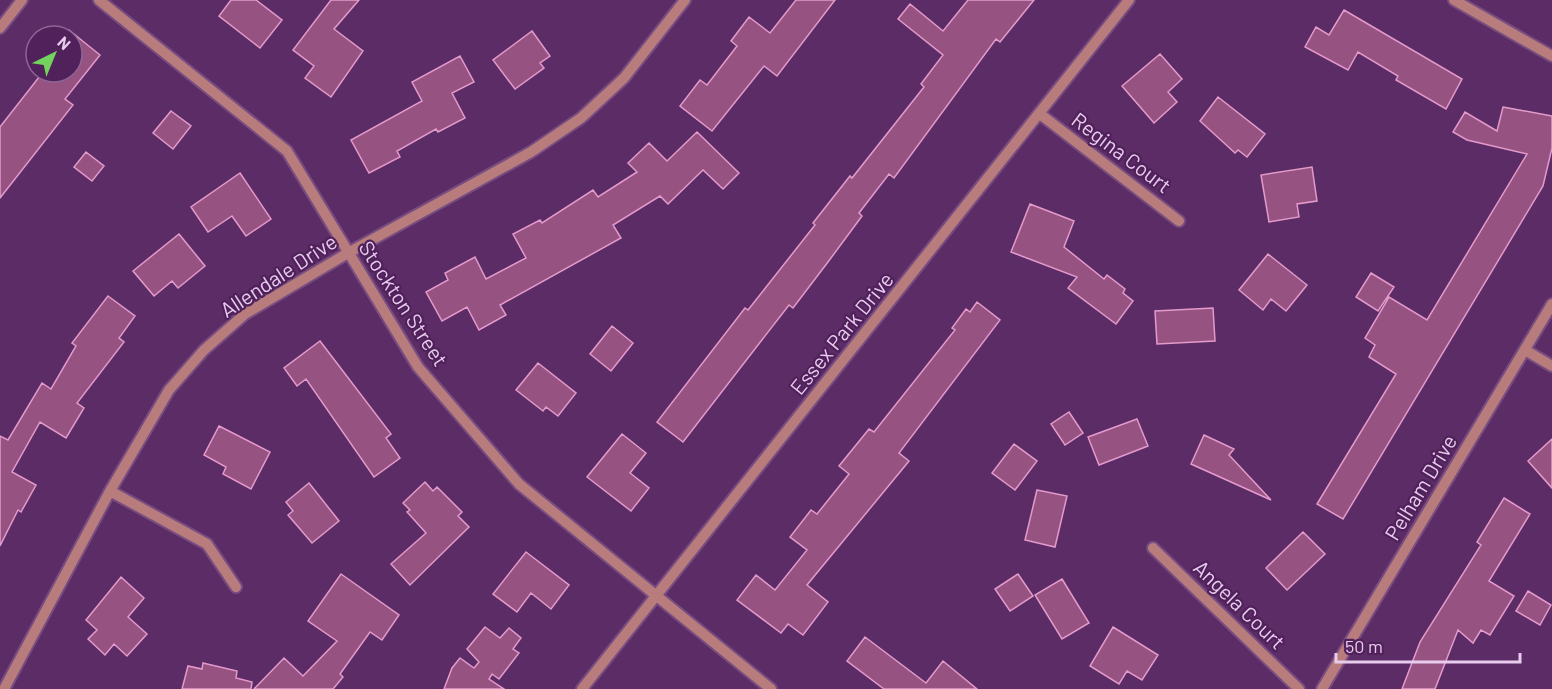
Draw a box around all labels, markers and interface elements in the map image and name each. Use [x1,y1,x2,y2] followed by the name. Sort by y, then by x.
[24,24,84,84] north arrow
[54,32,75,53] text: N
[1067,107,1177,197] street label: Regina Court
[215,228,341,322] street label: Allendale Drive
[354,236,454,370] street label: Stockton Street
[784,267,898,399] street label: Essex Park Drive
[1379,430,1461,544] street label: Pelham Drive
[1189,554,1291,654] street label: Angela Court
[1336,626,1520,664] scale bar
[1345,635,1383,657] text: 50 m

